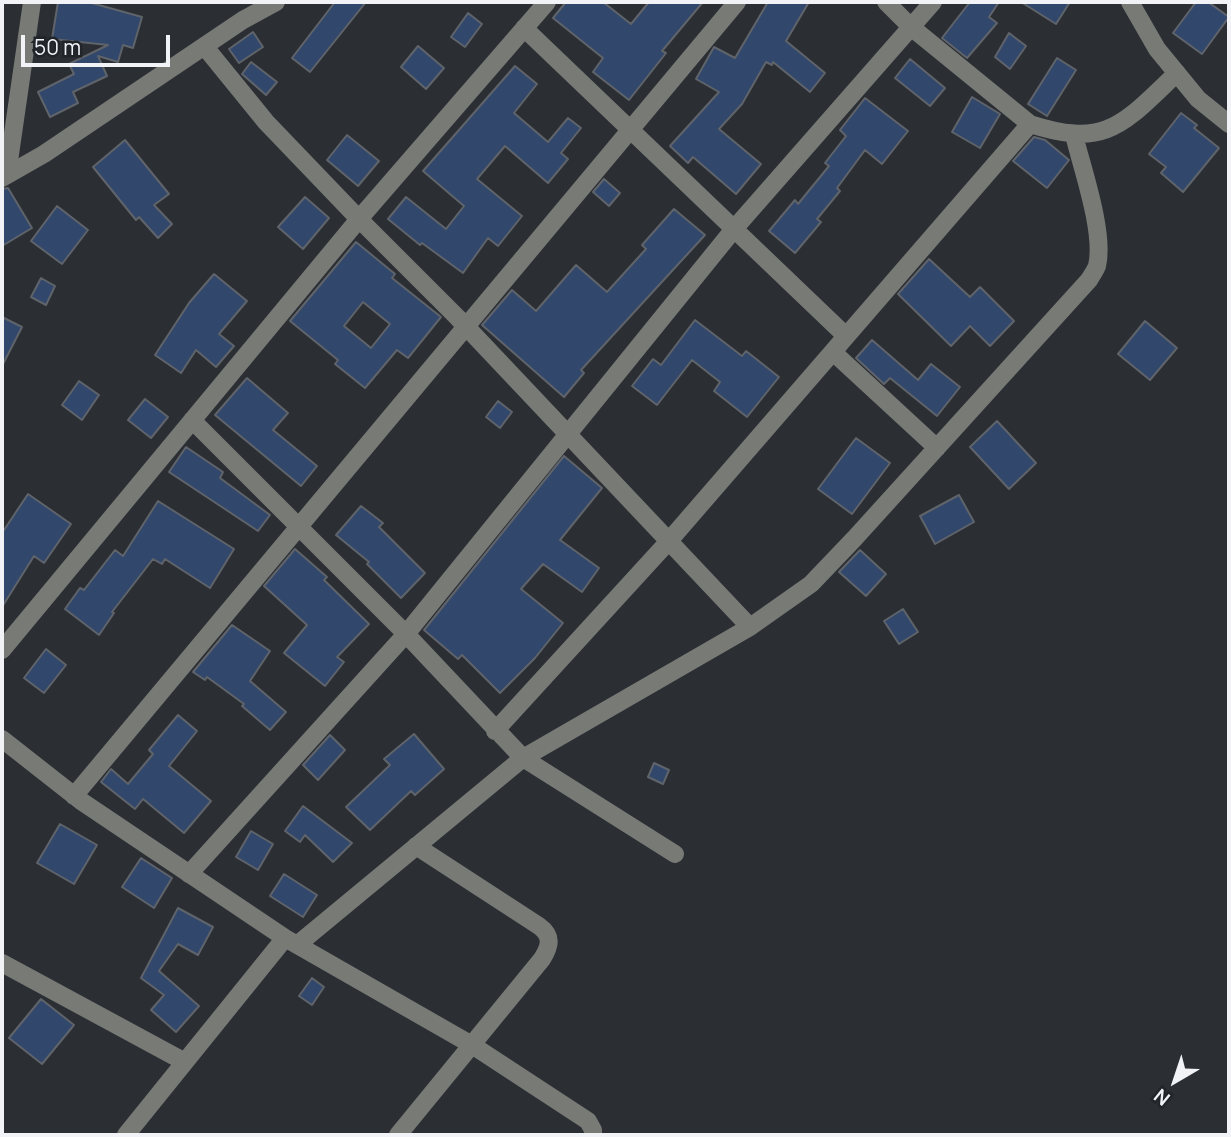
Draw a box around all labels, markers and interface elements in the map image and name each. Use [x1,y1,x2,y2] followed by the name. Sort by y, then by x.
[24,21,173,65] scale bar
[34,33,81,61] text: 50 m
[1140,1046,1210,1116] north arrow
[1148,1083,1175,1112] text: N

